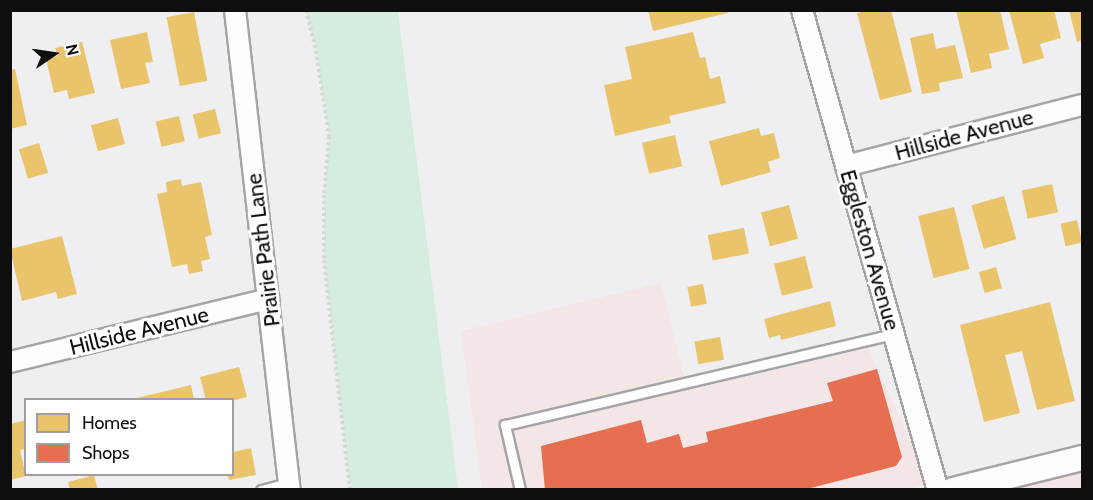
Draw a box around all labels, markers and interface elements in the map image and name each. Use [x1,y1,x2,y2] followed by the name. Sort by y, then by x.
[24,24,84,84] north arrow
[61,42,83,57] text: N
[892,104,1036,166] street label: Hillside Avenue
[834,167,906,333] street label: Eggleston Avenue
[240,172,286,328] street label: Prairie Path Lane
[67,301,211,361] street label: Hillside Avenue
[24,398,234,476] legend
[82,412,137,434] text: Homes
[82,442,130,464] text: Shops

